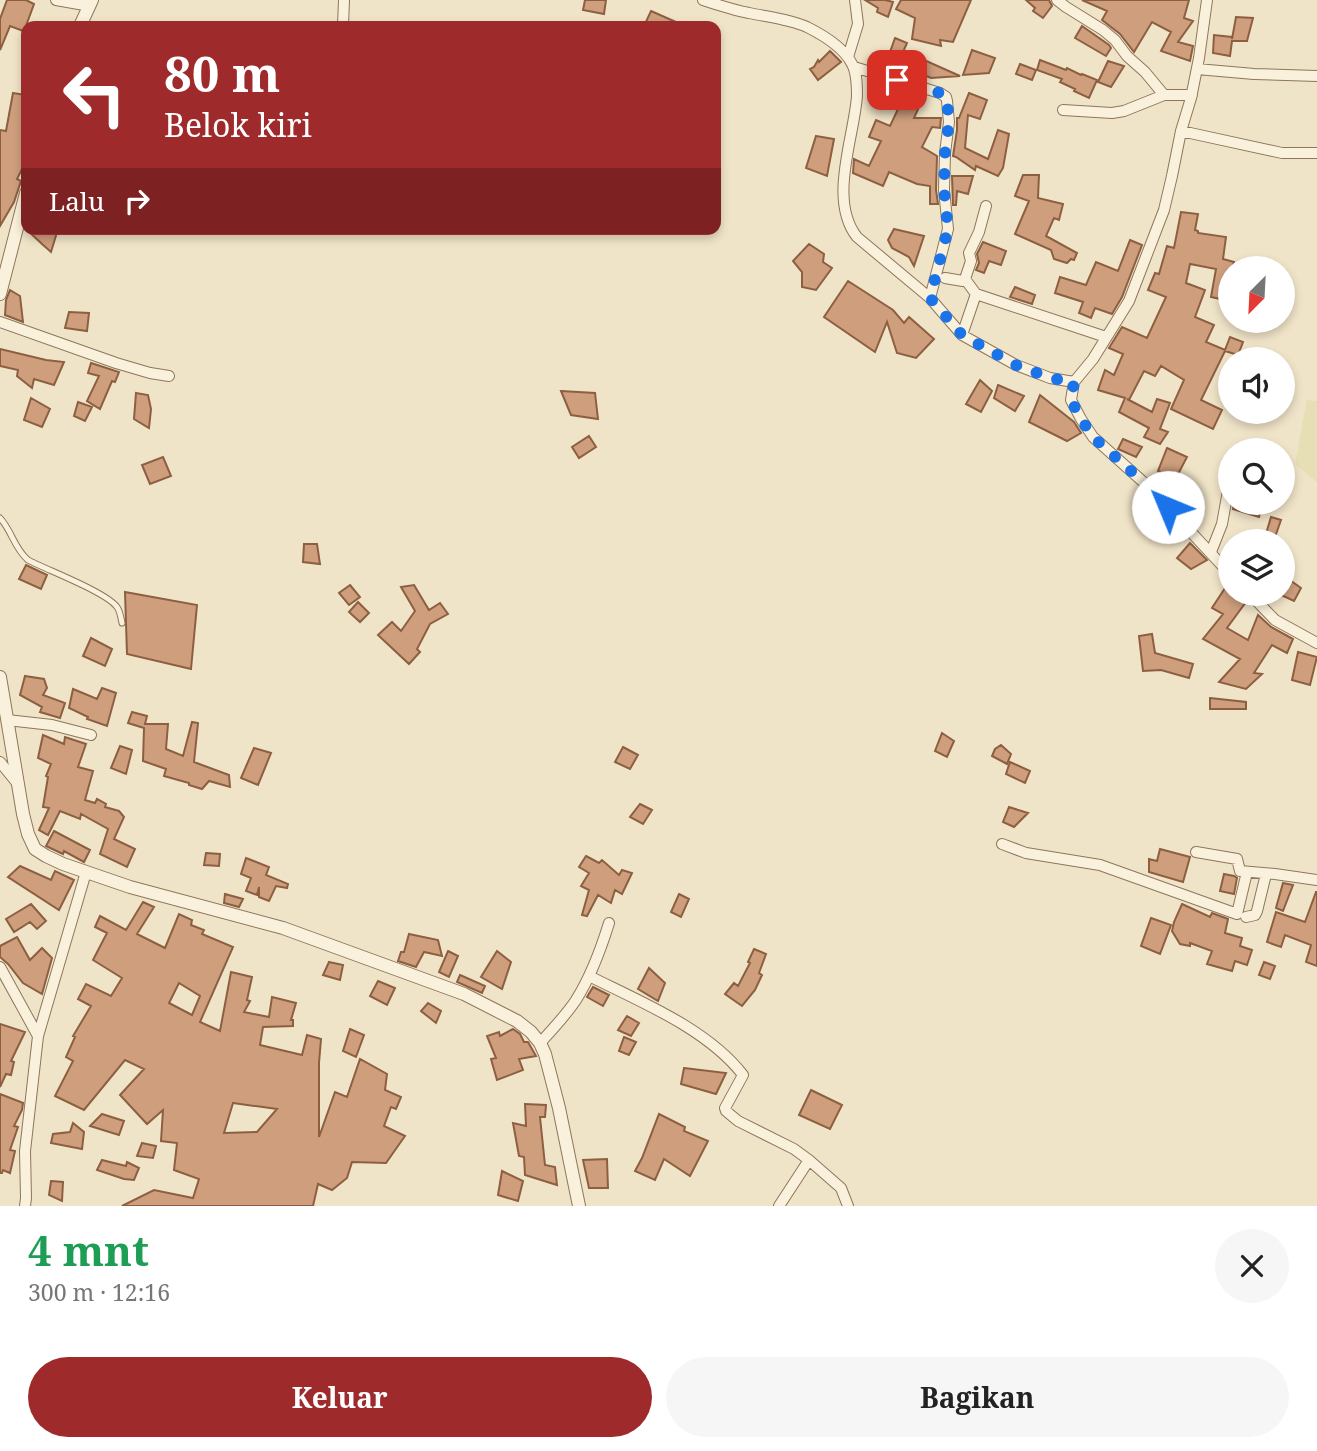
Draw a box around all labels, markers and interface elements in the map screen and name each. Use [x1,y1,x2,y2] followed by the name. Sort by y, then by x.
[164,40,280,106] text: 80 m
[49,49,140,140] icon: left
[867,50,927,110] pin
[878,61,916,99] icon: arrive
[164,103,312,146] text: Belok kiri
[118,182,156,220] icon: right
[49,183,104,219] text: Lalu
[1218,256,1295,332] north arrow
[1218,256,1295,606] map controls
[1218,347,1295,424] button: sound
[1218,438,1295,515] button: search
[1131,470,1205,544] position arrow
[1218,529,1295,606] button: layers
[28,1221,149,1278] text: 4 mnt
[1215,1229,1289,1303] button: close
[28,1276,170,1308] text: 300 m · 12:16
[28,1357,652,1437] button: Keluar
[666,1357,1289,1437] button: Bagikan

